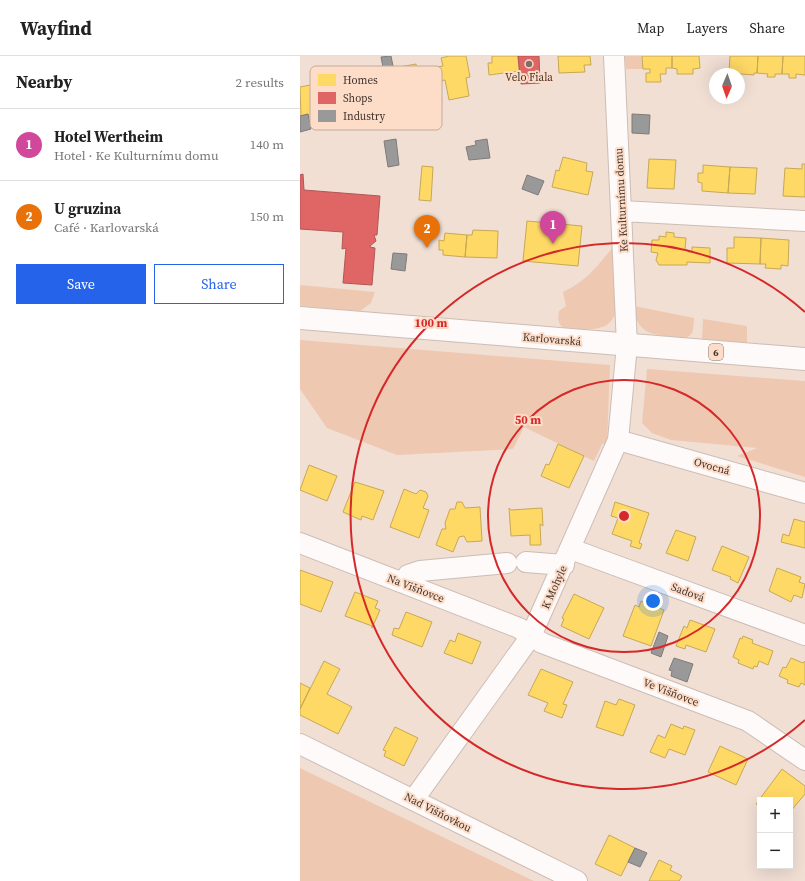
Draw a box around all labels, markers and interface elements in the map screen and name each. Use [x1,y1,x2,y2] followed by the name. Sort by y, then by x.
[20,15,92,41] text: Wayfind
[637,18,664,38] text: Map
[686,18,728,38] text: Layers
[750,18,785,38] text: Share
[524,59,534,69] marker: Velo Fiala
[310,66,442,130] legend
[709,68,745,104] north arrow
[16,70,72,94] text: Nearby
[505,70,553,85] place label: Velo Fiala
[343,73,378,88] text: Homes
[236,74,284,91] text: 2 results
[343,91,372,106] text: Shops
[343,109,385,124] text: Industry
[54,126,163,147] text: Hotel Wertheim
[25,136,33,153] text: 1
[250,136,284,153] text: 140 m
[54,147,219,164] text: Hotel · Ke Kulturnímu domu
[611,147,632,252] street label: Ke Kulturnímu domu
[54,198,121,219] text: U gruzina
[25,208,33,225] text: 2
[250,208,284,225] text: 150 m
[540,211,566,244] pin: 1
[414,215,440,248] pin: 2
[54,219,159,236] text: Café · Karlovarská
[16,264,146,304] button: Save
[154,264,284,304] button: Share
[415,315,448,331] text: 100 m
[522,329,582,350] street label: Karlovarská
[709,344,723,360] road number: 6
[515,412,541,428] text: 50 m
[692,454,732,479] street label: Ovocná
[617,509,631,523] centre of rings
[538,563,571,611] street label: K Mohyle
[385,571,447,606] street label: Na Višňovce
[669,580,707,606] street label: Sadová
[643,591,663,611] your location
[641,675,701,710] street label: Ve Višňovce
[402,789,474,836] street label: Nad Višňovkou
[757,797,793,869] map controls
[757,797,793,833] button: +
[757,833,793,869] button: −

